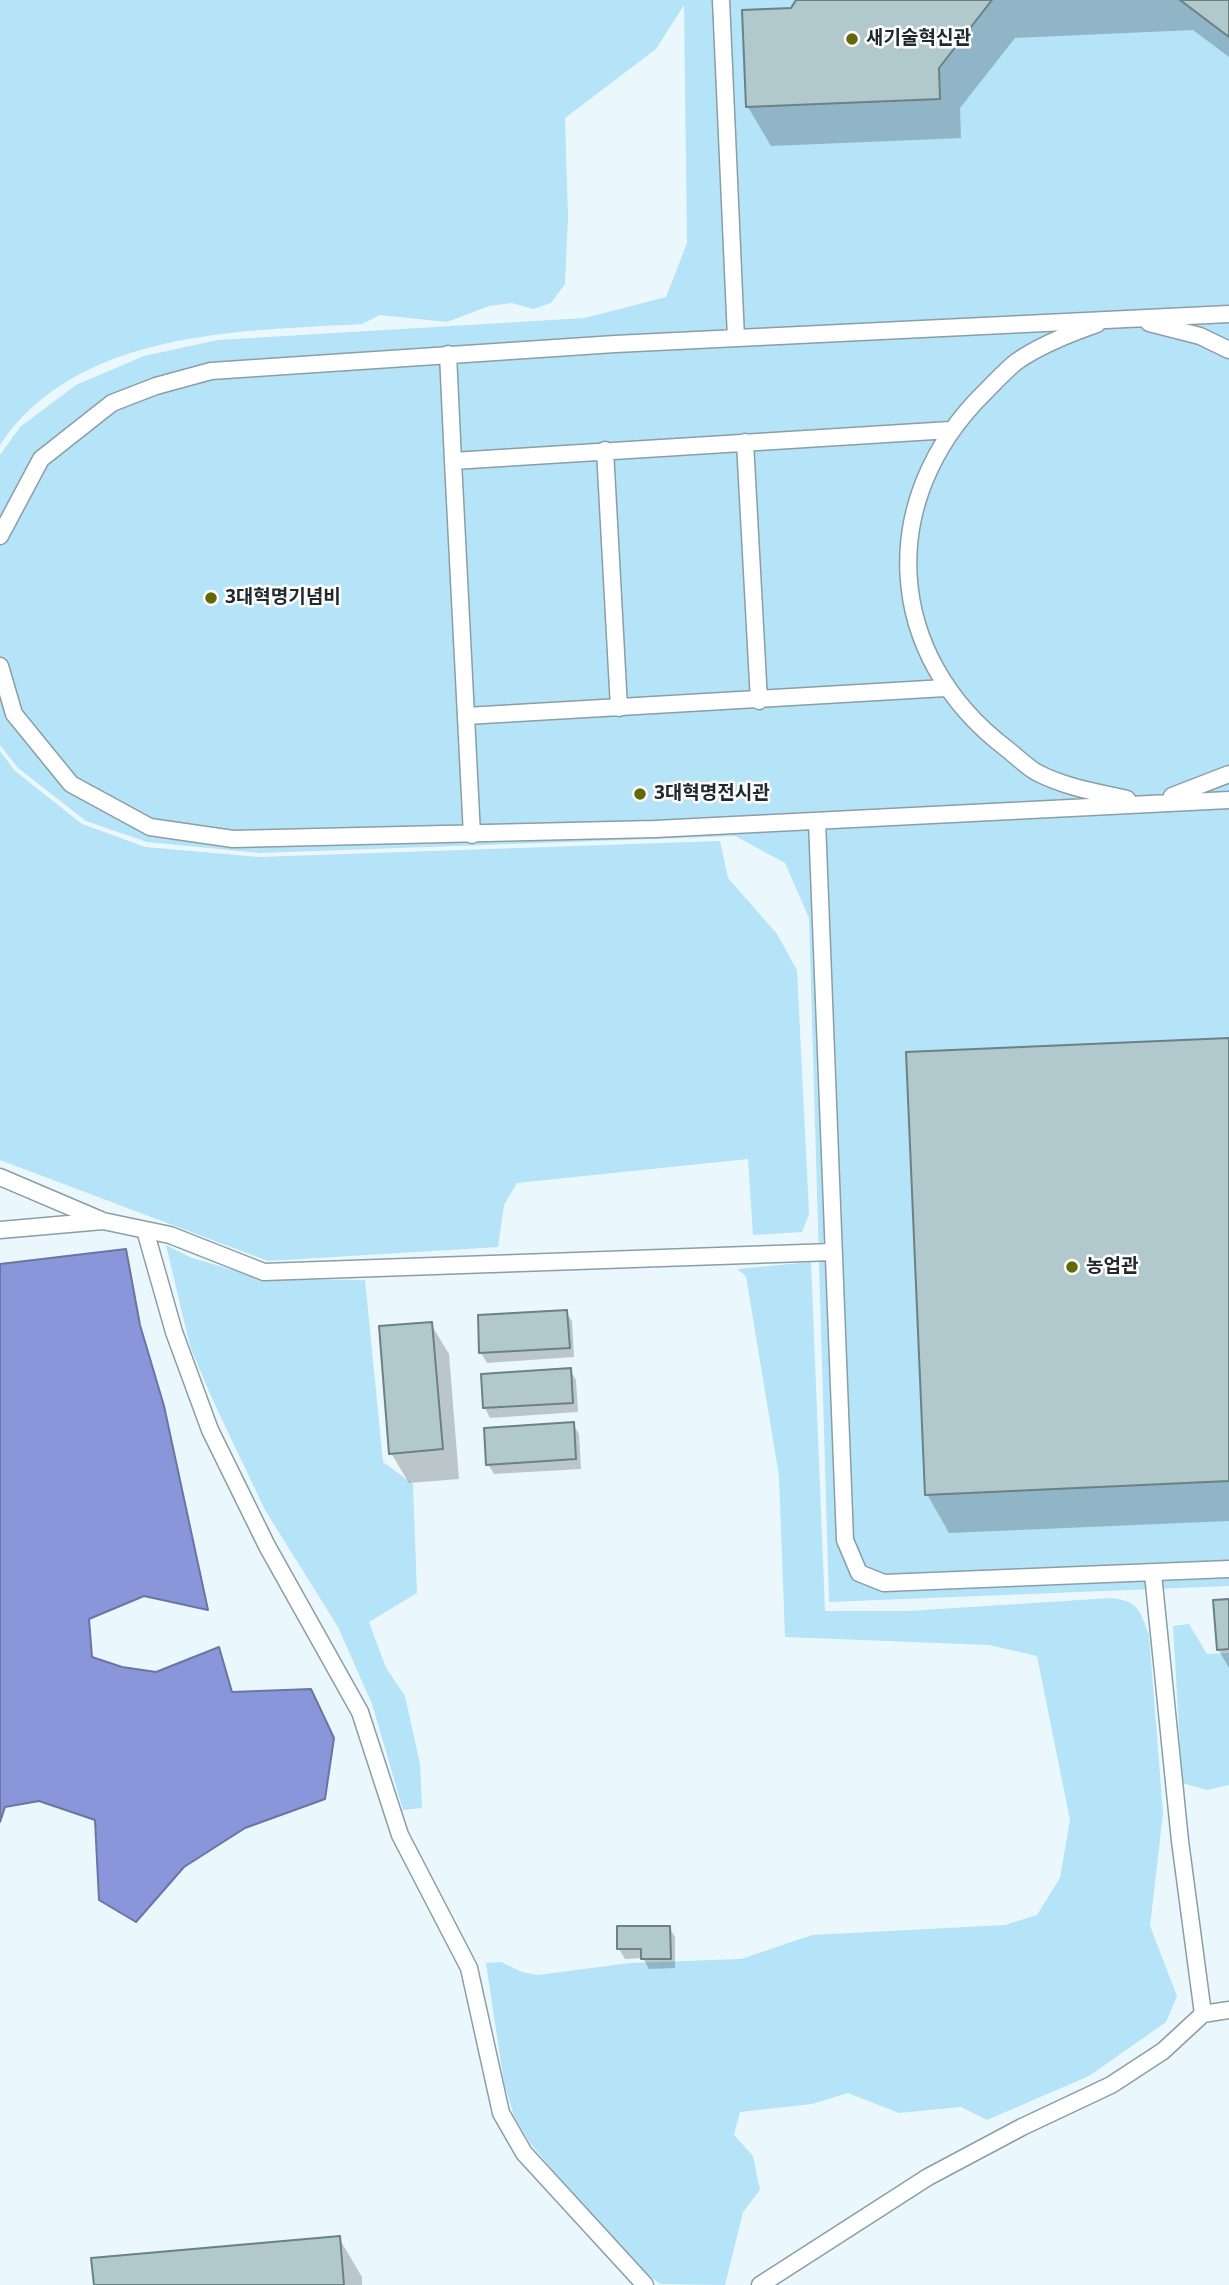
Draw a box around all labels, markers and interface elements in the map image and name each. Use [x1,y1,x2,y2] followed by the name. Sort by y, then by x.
[866,28,971,50] place label: 새기술혁신관
[844,31,860,47] marker: 새기술혁신관
[225,587,341,609] place label: 3대혁명기념비
[203,590,219,606] marker: 3대혁명기념비
[654,783,770,805] place label: 3대혁명전시관
[632,786,648,802] marker: 3대혁명전시관
[1086,1256,1138,1278] place label: 농업관
[1064,1259,1080,1275] marker: 농업관

